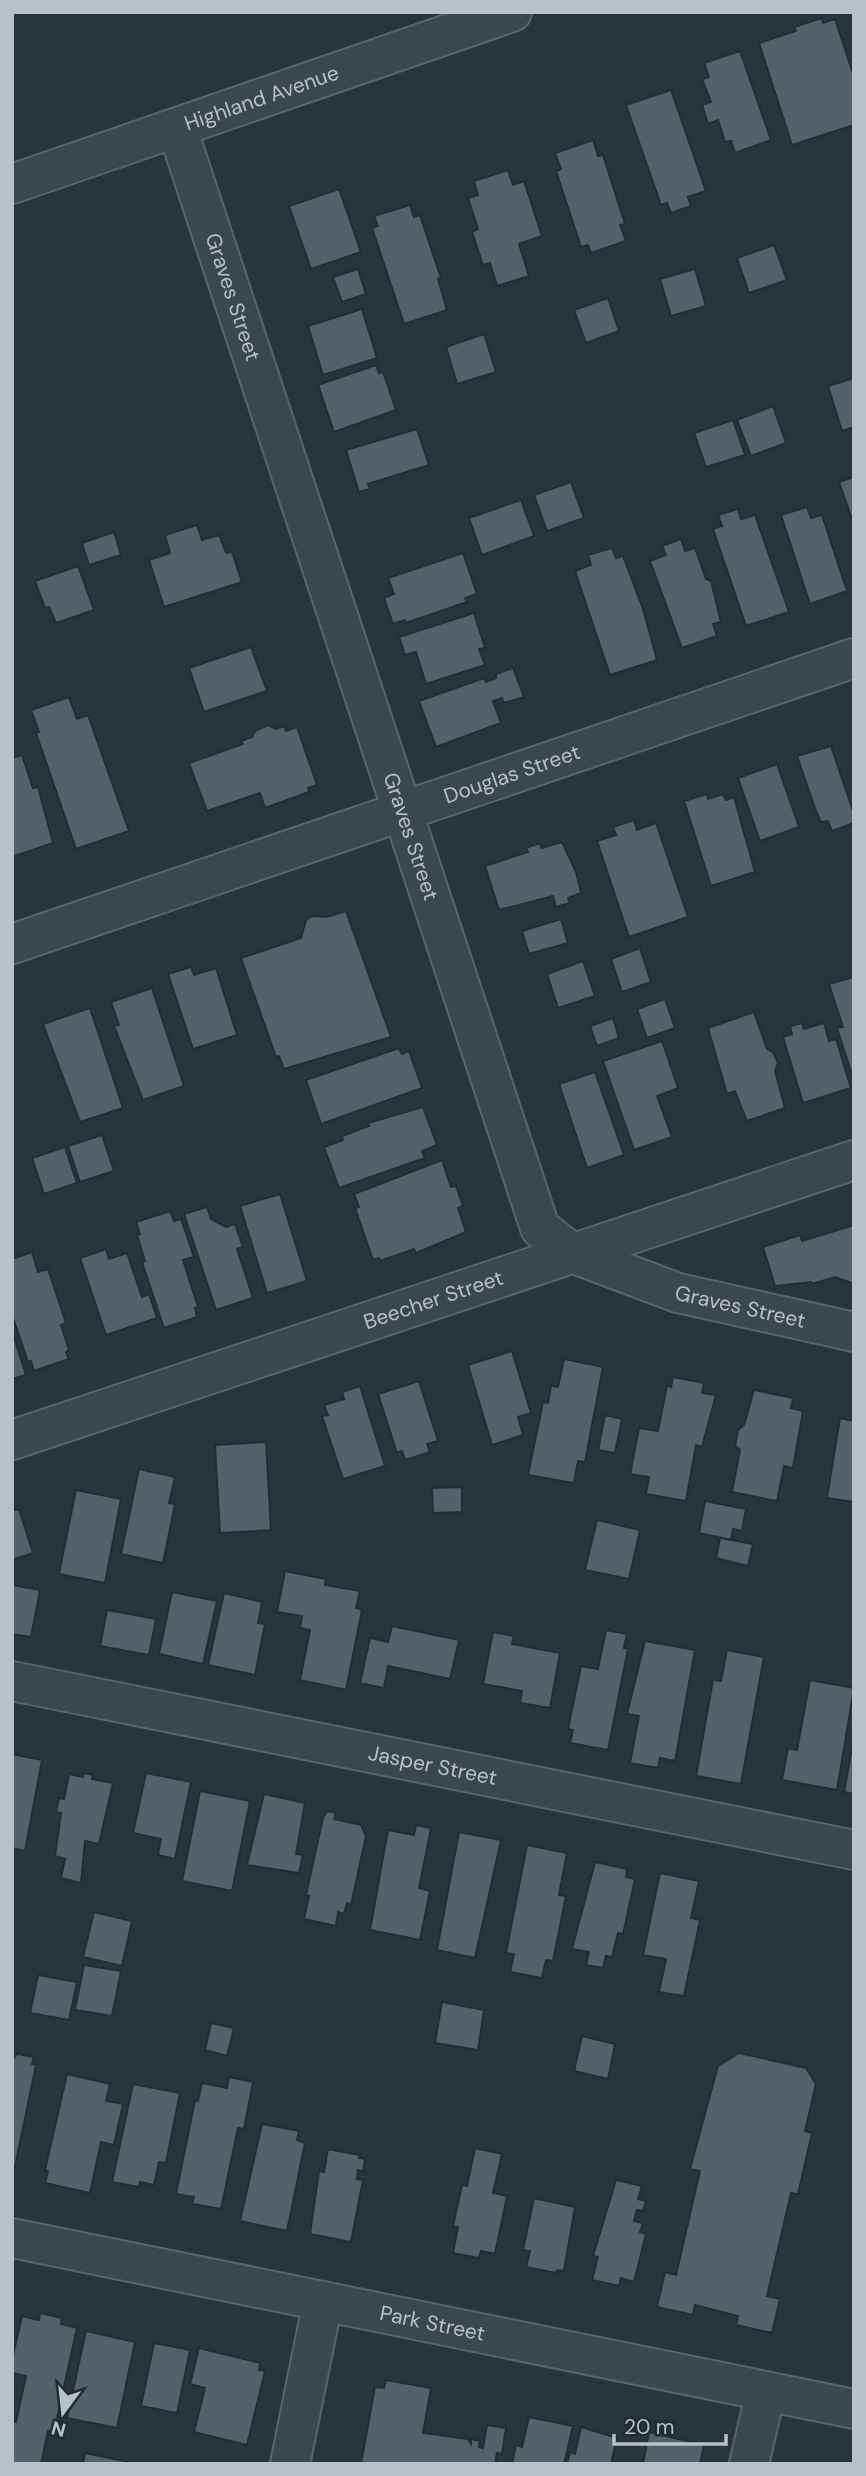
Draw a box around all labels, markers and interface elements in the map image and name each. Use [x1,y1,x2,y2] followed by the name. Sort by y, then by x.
[181,59,343,138] street label: Highland Avenue
[199,230,267,365] street label: Graves Street
[440,738,584,810] street label: Douglas Street
[377,769,445,904] street label: Graves Street
[360,1264,507,1336] street label: Beecher Street
[672,1279,808,1335] street label: Graves Street
[366,1739,499,1792] street label: Jasper Street
[377,2299,487,2348] street label: Park Street
[28,2378,98,2448] north arrow
[614,2402,726,2446] scale bar
[624,2413,675,2441] text: 20 m
[49,2415,69,2443] text: N

